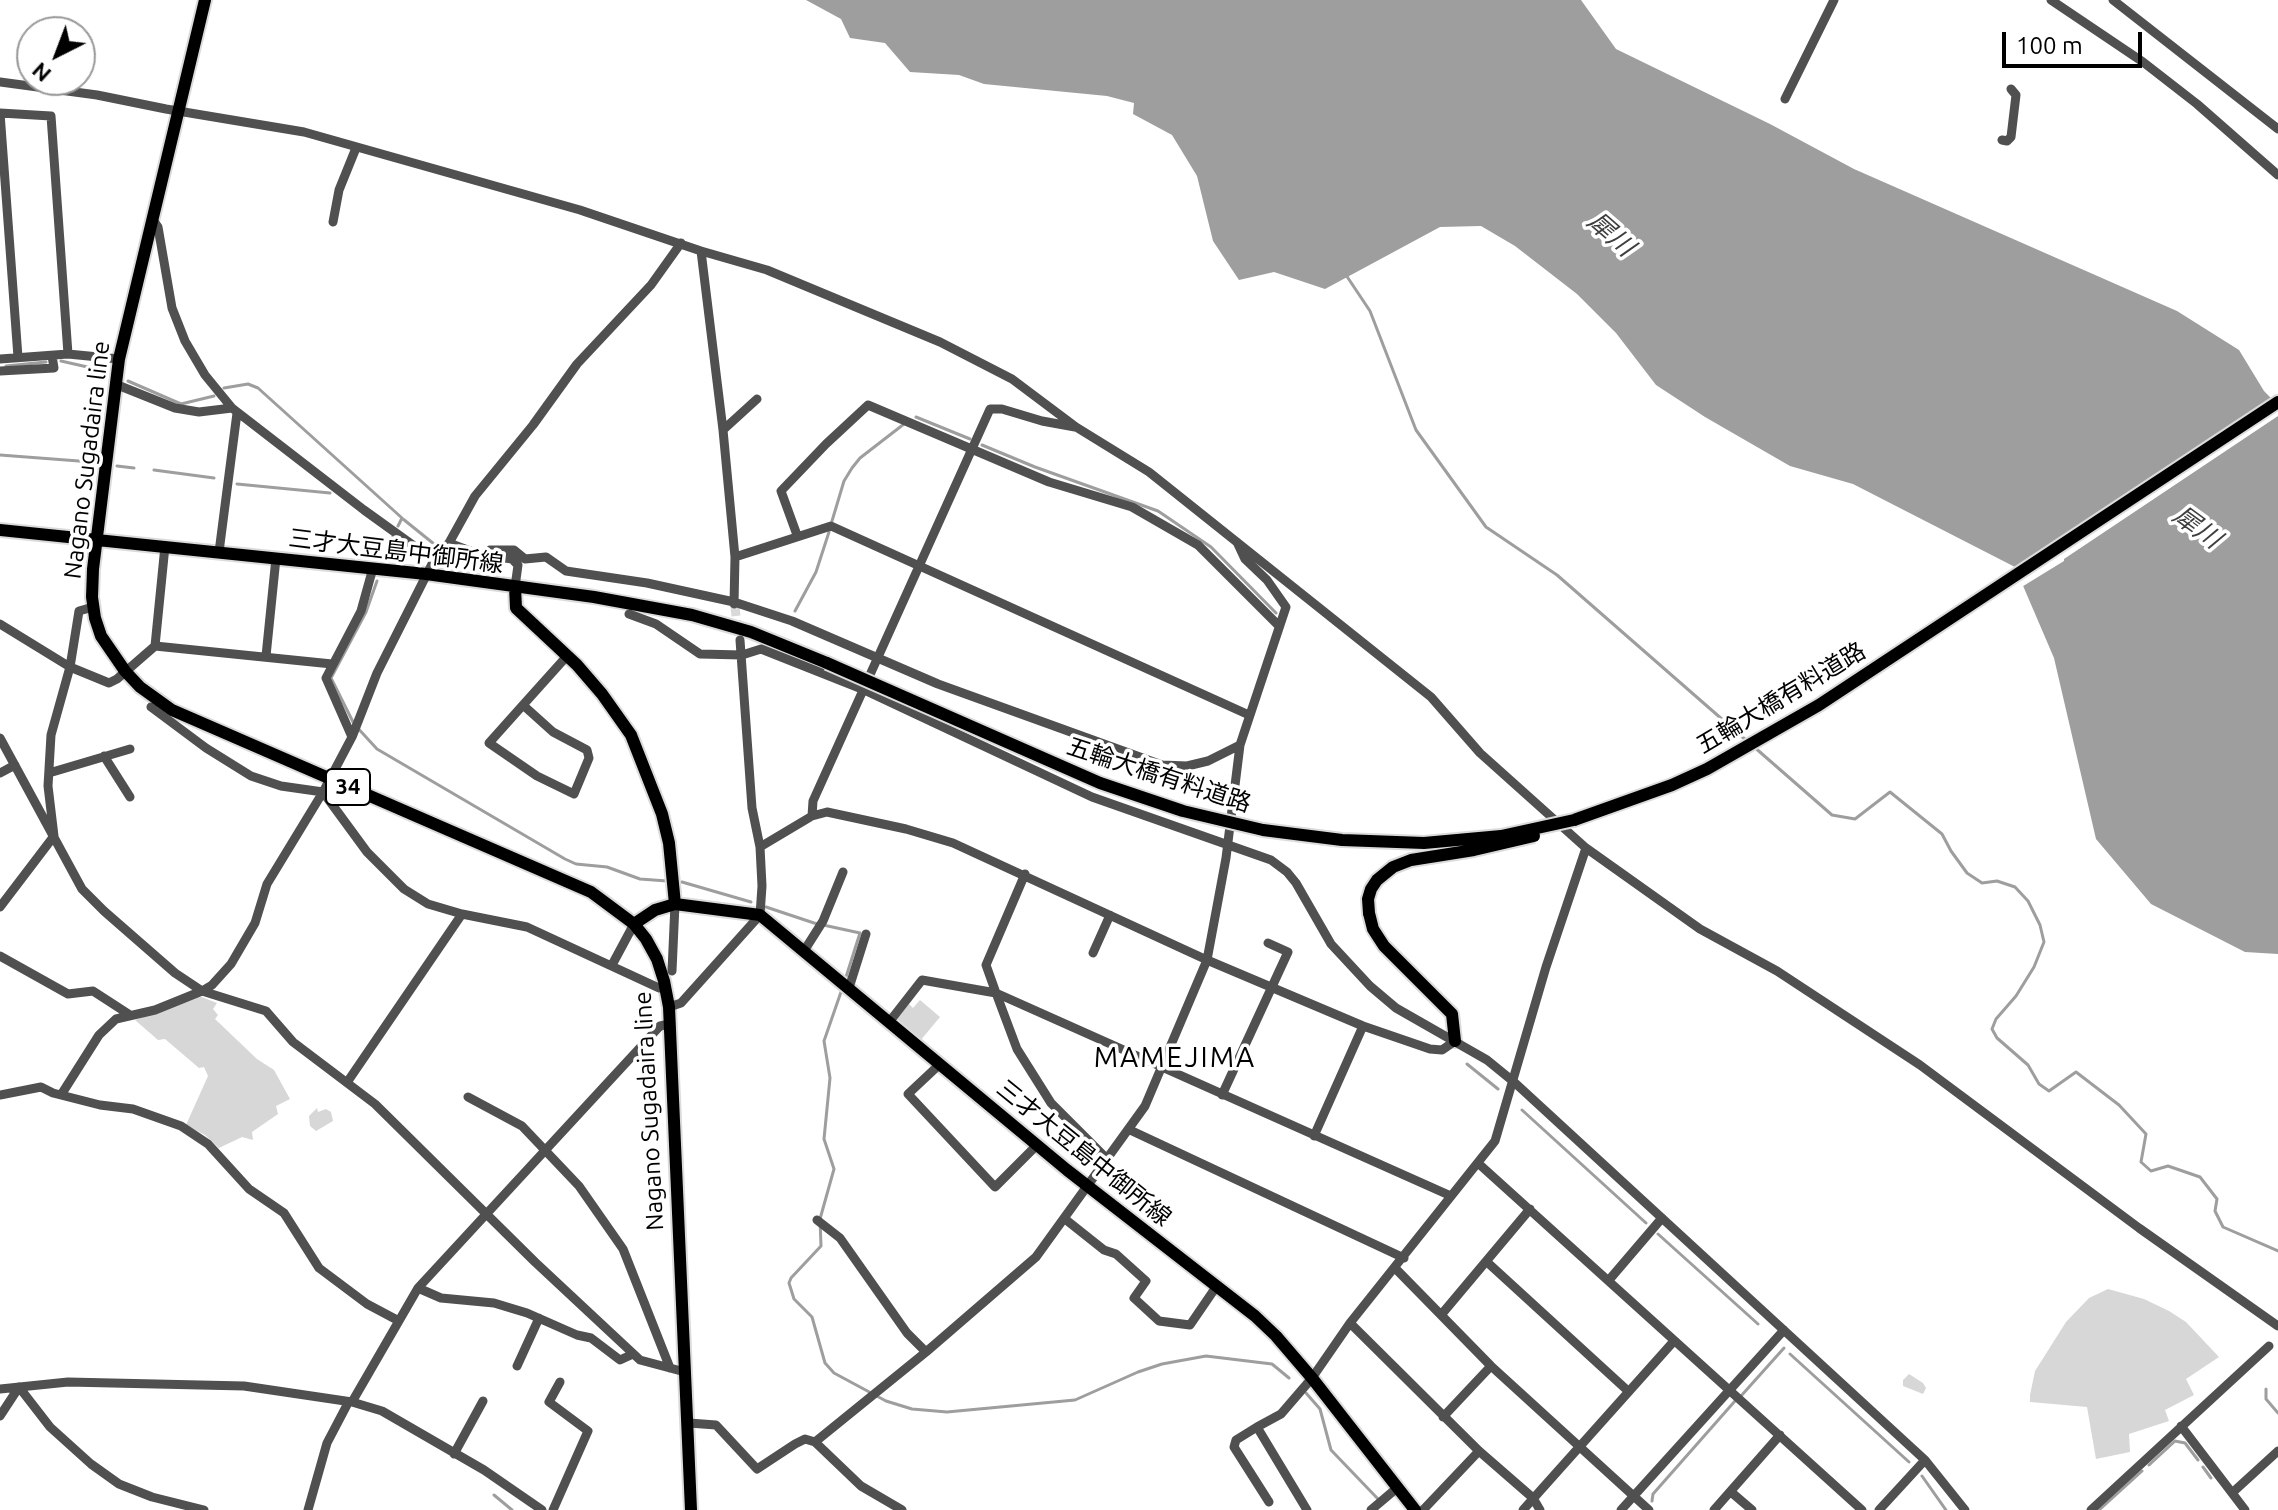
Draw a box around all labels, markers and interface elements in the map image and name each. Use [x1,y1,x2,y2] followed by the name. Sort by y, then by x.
[16,16,96,96] north arrow
[2006,16,2146,66] scale bar
[2016,32,2083,59] text: 100 m
[26,58,55,88] text: N
[1581,205,1641,263] water label: 犀川
[58,339,116,581] street label: Nagano Sugadaira line
[2167,499,2227,555] water label: 犀川
[287,524,505,578] street label: 三才大豆島中御所線
[1691,636,1871,760] street label: 五輪大橋有料道路
[1063,732,1255,818] street label: 五輪大橋有料道路
[326,769,370,805] road number: 34
[628,991,670,1231] street label: Nagano Sugadaira line
[1094,1041,1256,1075] district label: MAMEJIMA
[991,1074,1177,1232] street label: 三才大豆島中御所線

